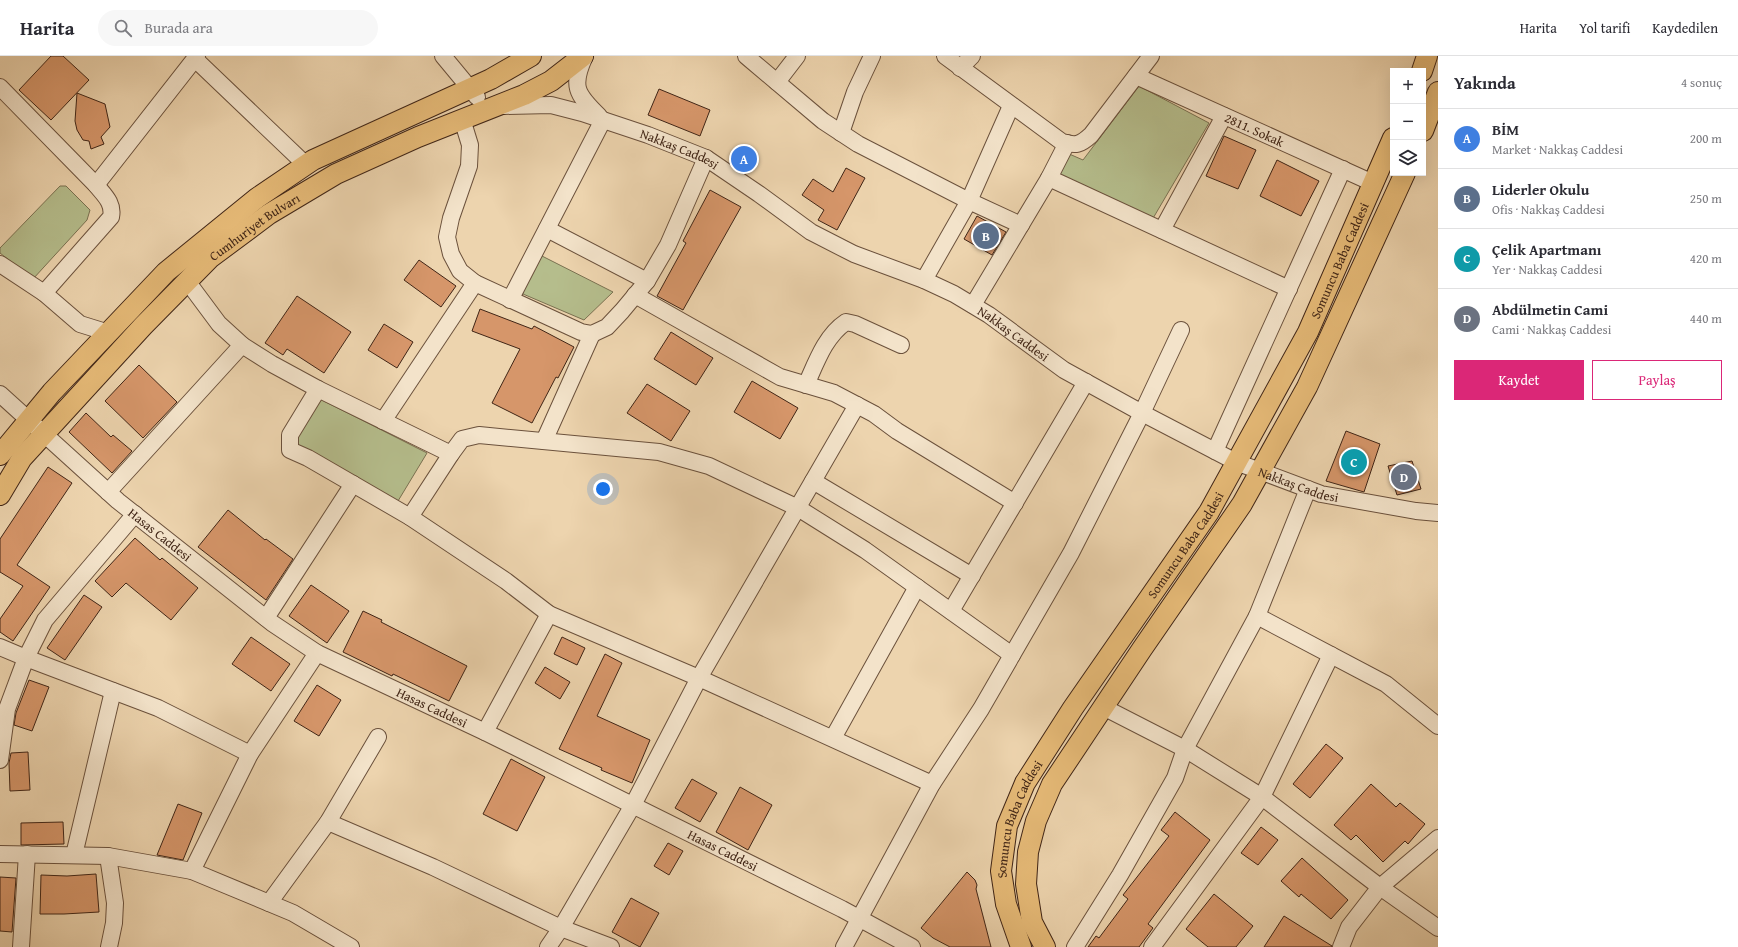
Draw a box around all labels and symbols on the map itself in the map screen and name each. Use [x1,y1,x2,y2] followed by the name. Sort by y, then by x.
[1221,108,1287,152] street label: 2811. Sokak
[638,124,723,174] street label: Nakkaş Caddesi
[731,144,757,174] pin: A
[205,188,304,266] street label: Cumhuriyet Bulvarı
[1306,199,1374,322] street label: Somuncu Baba Caddesi
[973,221,999,251] pin: B
[974,301,1053,366] street label: Nakkaş Caddesi
[1341,447,1367,477] pin: C
[1255,462,1340,507] street label: Nakkaş Caddesi
[1391,462,1417,492] pin: D
[593,479,613,499] your location
[1143,488,1229,602] street label: Somuncu Baba Caddesi
[124,504,196,566] street label: Hasas Caddesi
[393,683,471,733] street label: Hasas Caddesi
[992,756,1047,880] street label: Somuncu Baba Caddesi
[684,825,761,876] street label: Hasas Caddesi

